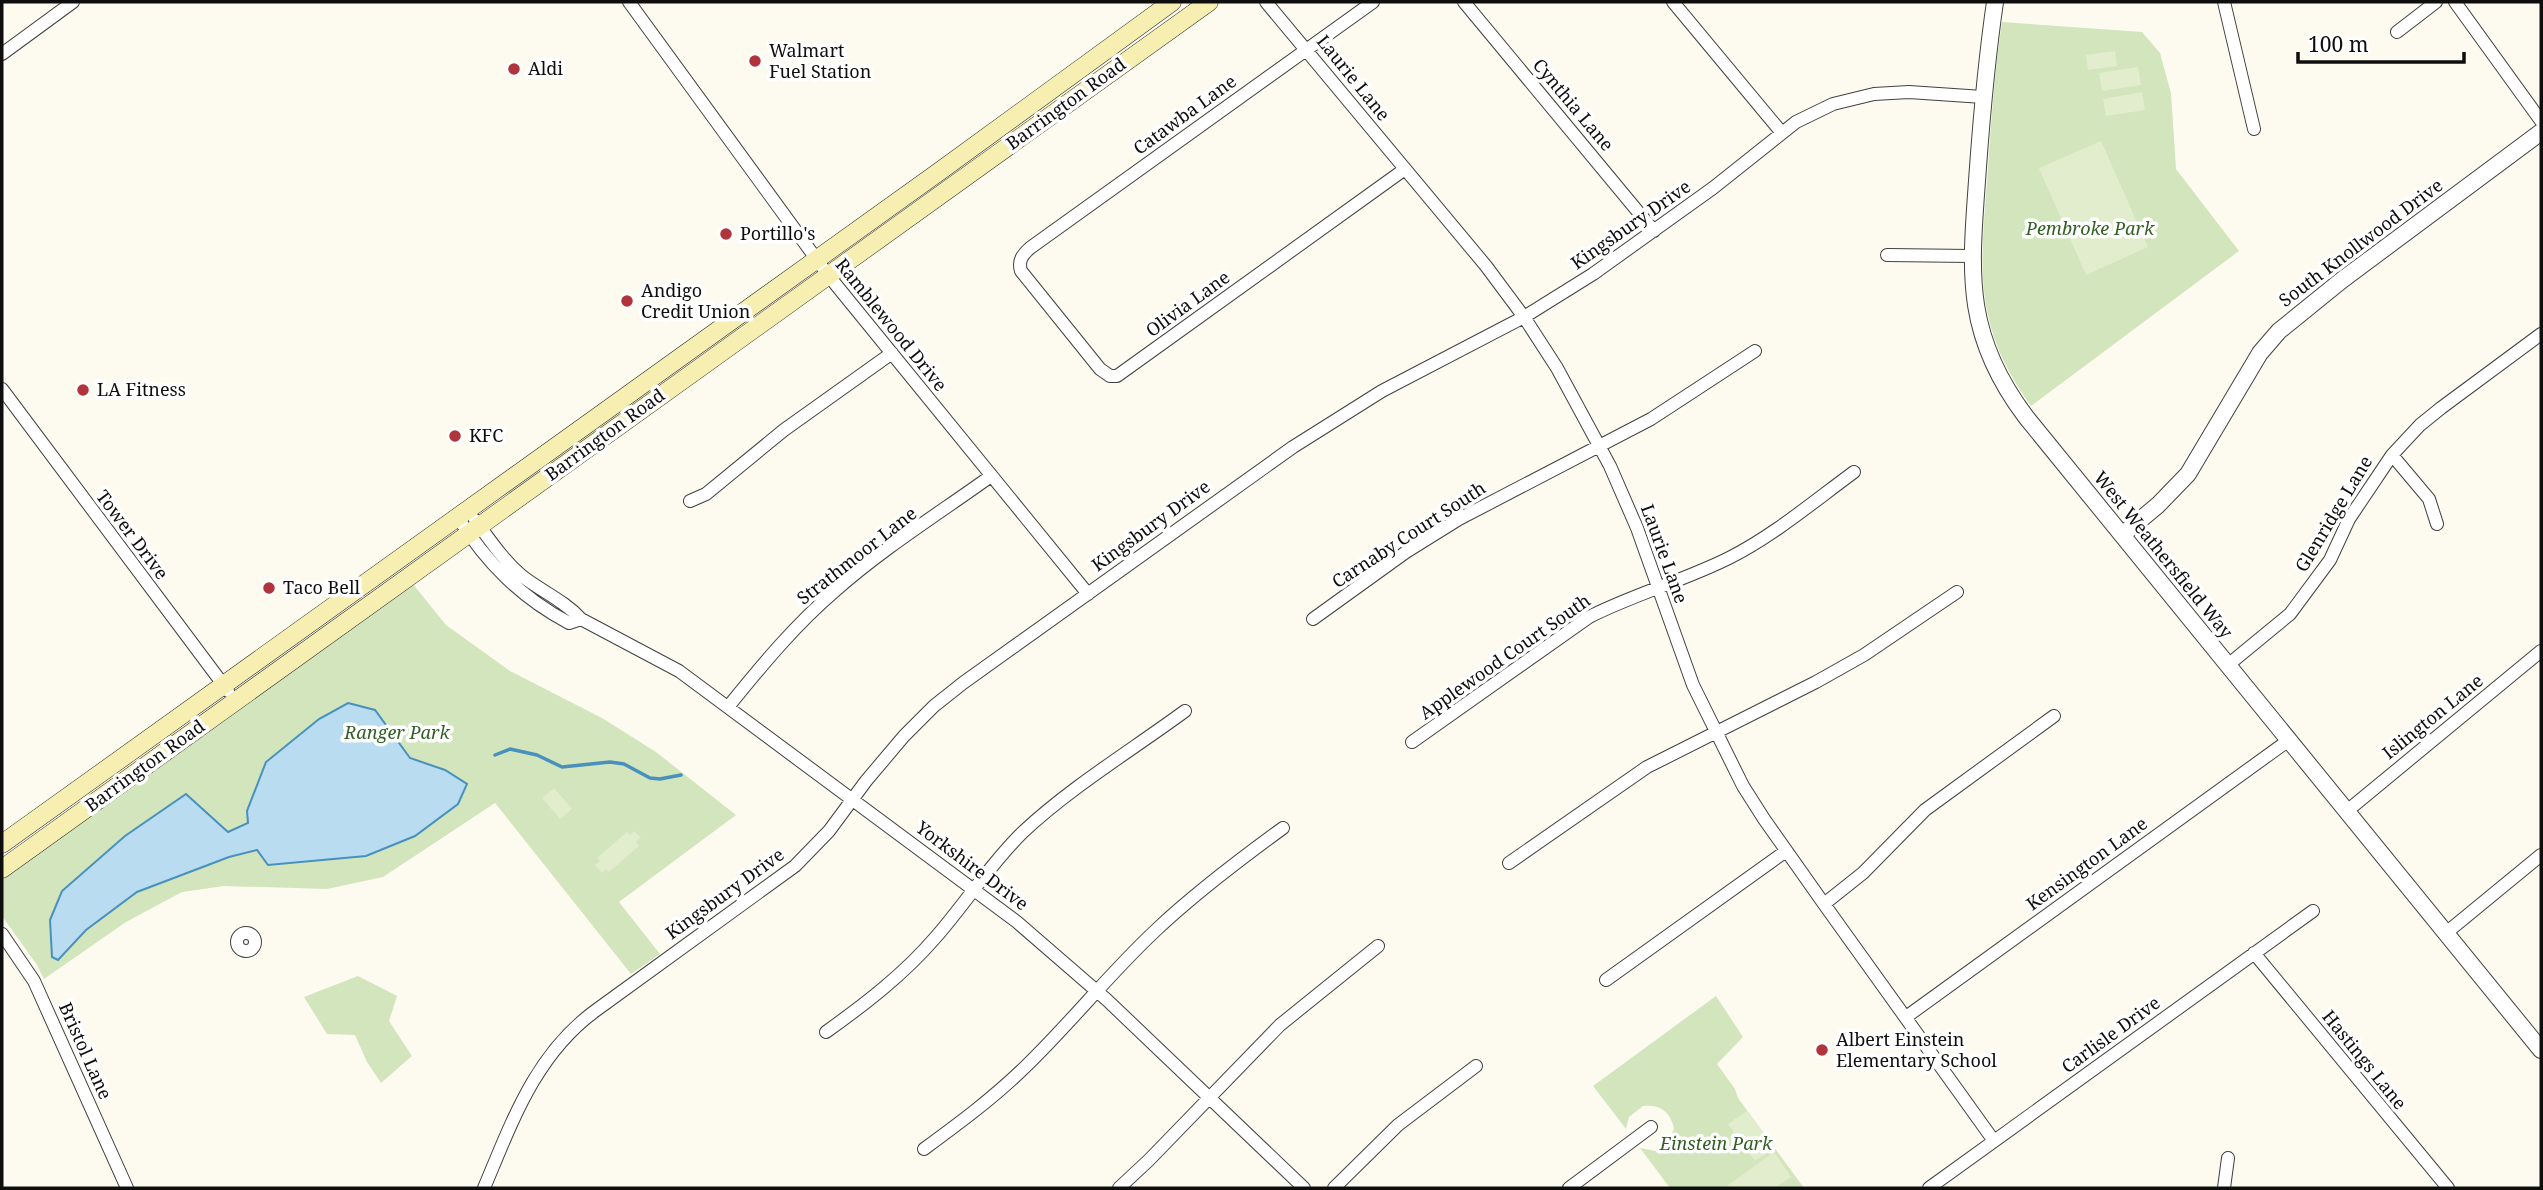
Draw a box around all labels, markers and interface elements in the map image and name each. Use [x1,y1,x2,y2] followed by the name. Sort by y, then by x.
[2298,21,2464,65] scale bar
[1312,29,1396,125] street label: Laurie Lane
[2308,30,2369,58] text: 100 m
[769,38,872,83] place label: Walmart Fuel Station
[1001,52,1130,155] street label: Barrington Road
[747,53,763,69] marker: Walmart Fuel Station
[1528,53,1620,156] street label: Cynthia Lane
[528,56,563,80] place label: Aldi
[506,61,522,77] marker: Aldi
[1128,69,1241,160] street label: Catawba Lane
[2274,173,2447,312] street label: South Knollwood Drive
[1566,174,1695,274] street label: Kingsbury Drive
[2025,216,2155,240] park label: Pembroke Park
[740,221,815,245] place label: Portillo's
[718,226,734,242] marker: Portillo's
[831,253,953,396] street label: Ramblewood Drive
[1141,265,1234,342] street label: Olivia Lane
[641,278,751,323] place label: Andigo Credit Union
[619,293,635,309] marker: Andigo Credit Union
[97,377,186,401] place label: LA Fitness
[75,382,91,398] marker: LA Fitness
[540,383,669,486] street label: Barrington Road
[469,423,503,447] place label: KFC
[447,428,463,444] marker: KFC
[2289,451,2377,576] street label: Glenridge Lane
[2089,466,2239,644] street label: West Weathersfield Way
[1086,474,1214,576] street label: Kingsbury Drive
[1327,475,1490,593] street label: Carnaby Court South
[91,485,174,584] street label: Tower Drive
[792,501,921,610] street label: Strathmoor Lane
[1636,501,1694,607] street label: Laurie Lane
[283,575,361,599] place label: Taco Bell
[261,580,277,596] marker: Taco Bell
[1414,588,1595,724] street label: Applewood Court South
[2377,668,2488,764] street label: Islington Lane
[80,714,209,817] street label: Barrington Road
[343,720,450,744] park label: Ranger Park
[2021,811,2152,915] street label: Kensington Lane
[911,814,1034,915] street label: Yorkshire Drive
[660,842,788,944] street label: Kingsbury Drive
[2056,990,2165,1078] street label: Carlisle Drive
[54,998,118,1103] street label: Bristol Lane
[2317,1005,2412,1114] street label: Hastings Lane
[1836,1027,1997,1072] place label: Albert Einstein Elementary School
[1814,1042,1830,1058] marker: Albert Einstein Elementary School
[1659,1131,1773,1155] park label: Einstein Park

